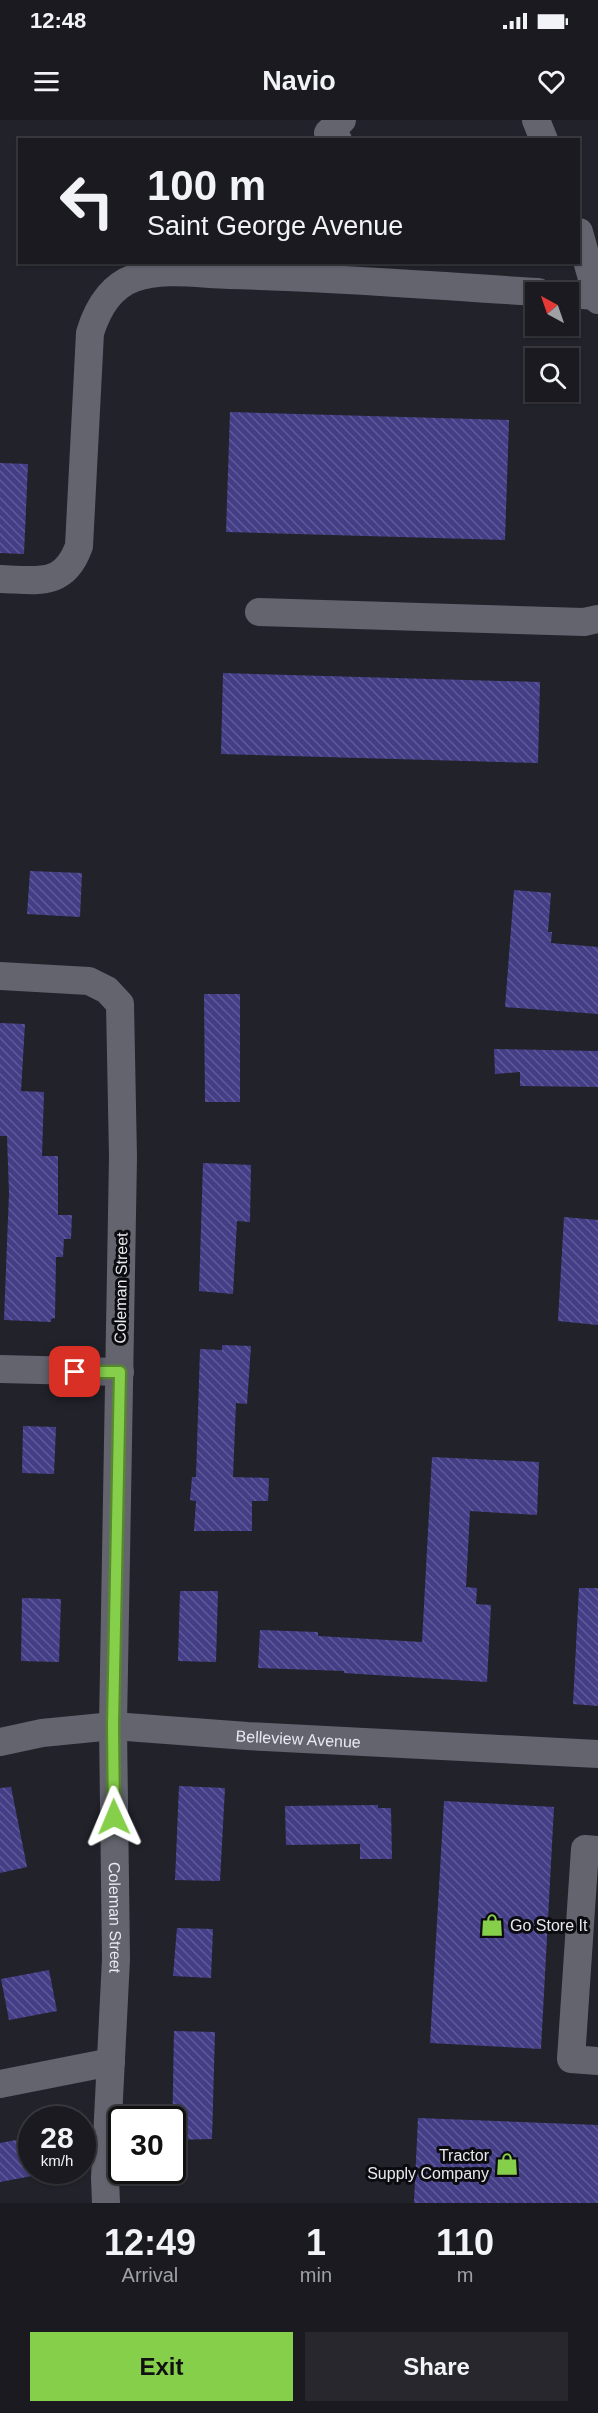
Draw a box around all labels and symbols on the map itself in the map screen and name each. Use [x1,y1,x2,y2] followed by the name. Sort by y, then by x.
[525,282,579,336] north arrow
[112,1232,130,1344] street label: Coleman Street
[49,1346,100,1397] pin
[235,1727,361,1750] street label: Belleview Avenue
[82,1785,146,1849] position arrow
[106,1862,125,1974] street label: Coleman Street
[479,1912,505,1938] shop icon: Go Store It
[510,1917,588,1934] place label: Go Store It
[108,2106,186,2184] speed limit sign: 30
[367,2147,490,2182] place label: Tractor Supply Company
[494,2151,520,2177] shop icon: Tractor Supply Company

